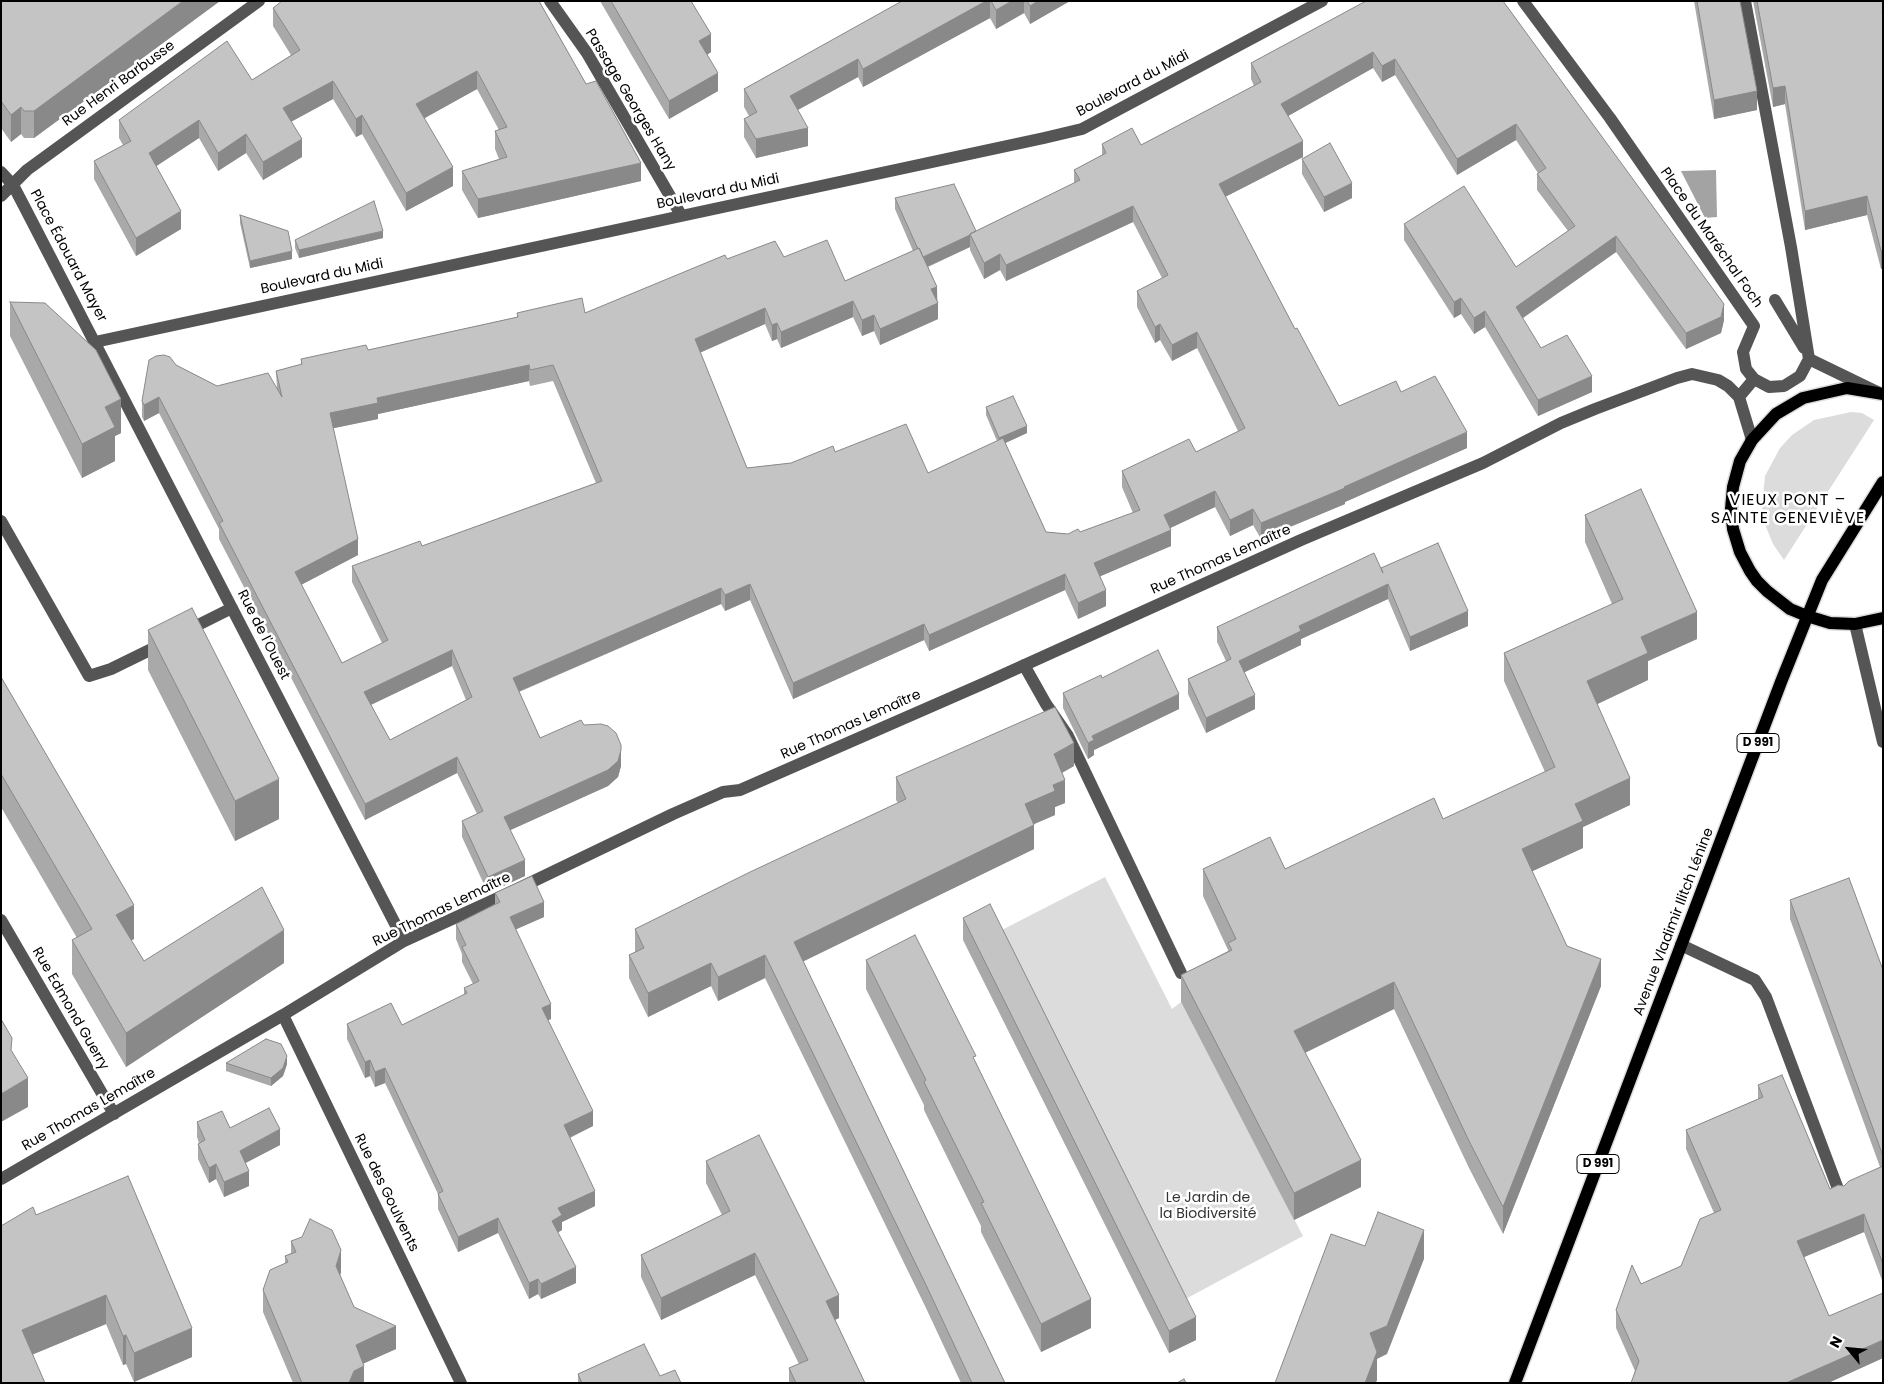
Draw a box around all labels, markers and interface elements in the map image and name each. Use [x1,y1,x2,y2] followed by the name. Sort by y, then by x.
[581,26,679,174] street label: Passage Georges Hany
[60,38,178,130] street label: Rue Henri Barbusse
[1074,47,1192,121] street label: Boulevard du Midi
[1656,165,1766,311] street label: Place du Maréchal Foch
[655,171,781,213] street label: Boulevard du Midi
[26,187,110,325] street label: Place Édouard Mayer
[259,256,385,298] street label: Boulevard du Midi
[1709,491,1867,529] district label: VIEUX PONT – SAINTE GENEVIÈVE
[1148,522,1294,598] street label: Rue Thomas Lemaître
[233,587,293,683] street label: Rue de l'Ouest
[778,687,924,763] street label: Rue Thomas Lemaître
[1737,734,1779,752] road number: D 991
[1630,826,1718,1018] street label: Avenue Vladimir Ilitch Lénine
[370,869,514,951] street label: Rue Thomas Lemaître
[28,945,112,1073] street label: Rue Edmond Guerry
[19,1065,159,1155] street label: Rue Thomas Lemaître
[350,1131,422,1255] street label: Rue des Goulvents
[1577,1154,1619,1174] road number: D 991
[1160,1190,1256,1222] park label: Le Jardin de la Biodiversité
[1824,1324,1874,1374] north arrow
[1824,1333,1847,1351] text: N

